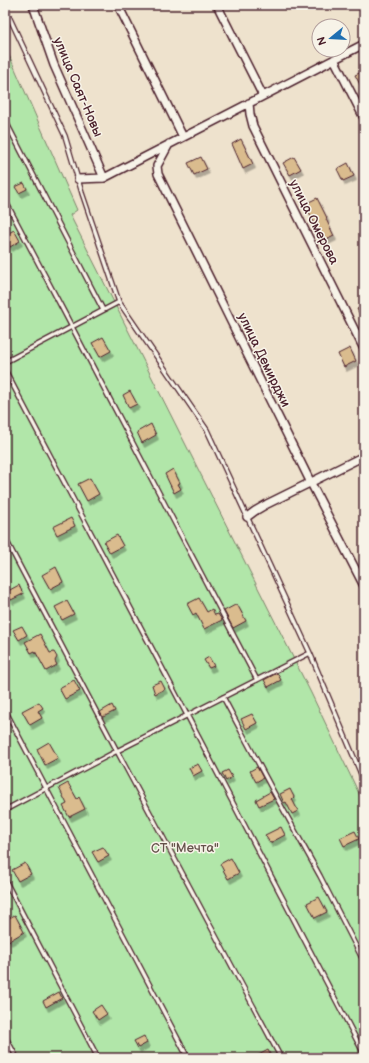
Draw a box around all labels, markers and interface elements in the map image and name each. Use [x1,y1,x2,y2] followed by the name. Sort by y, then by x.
[311,18,351,58] north arrow
[50,35,106,139] street label: улица Саят-Новы
[315,35,329,47] text: N
[286,177,342,267] street label: улица Омерова
[234,310,294,410] street label: улица Демирджи
[151,840,219,856] park label: СТ "Мечта"

